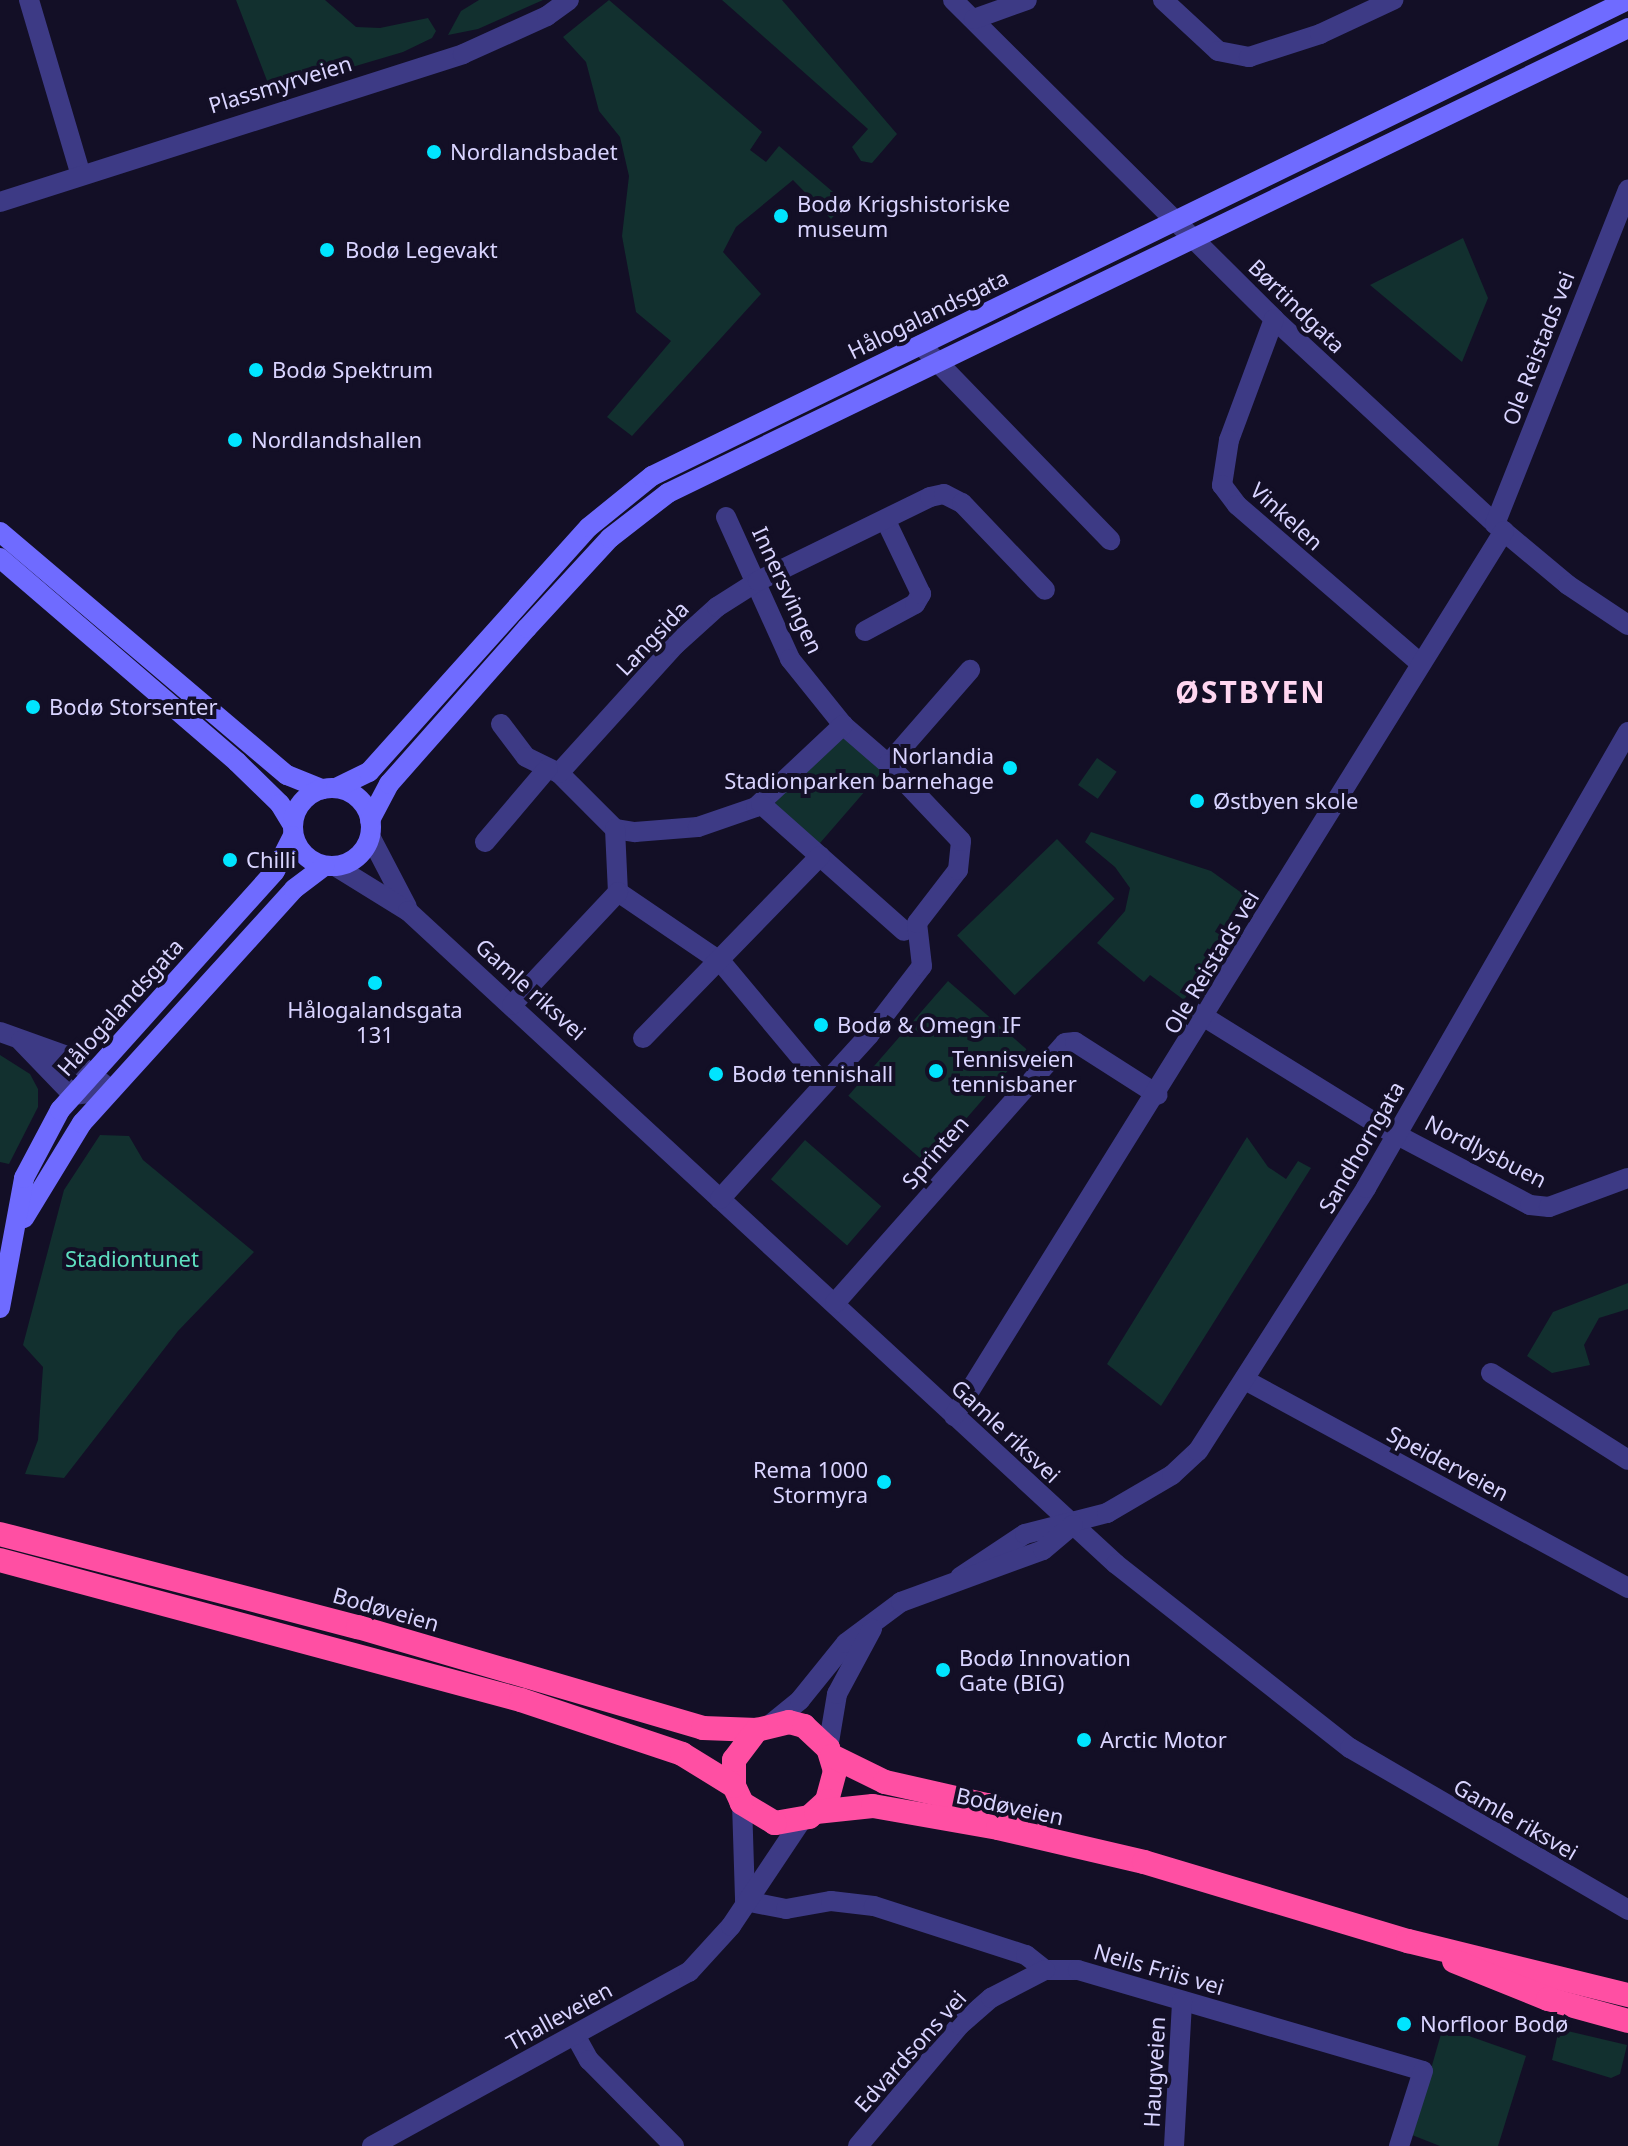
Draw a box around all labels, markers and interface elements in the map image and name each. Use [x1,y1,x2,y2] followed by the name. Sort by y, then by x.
[205,50,355,118] street label: Plassmyrveien
[450,139,618,165] place label: Nordlandsbadet
[425,143,443,161] marker: Nordlandsbadet
[797,190,1010,242] place label: Bodø Krigshistoriske museum
[772,207,790,225] marker: Bodø Krigshistoriske museum
[345,237,498,263] place label: Bodø Legevakt
[316,239,338,261] marker: Bodø Legevakt
[1243,254,1351,358] street label: Børtindgata
[843,264,1013,364] street label: Hålogalandsgata
[1497,267,1579,429] street label: Ole Reistads vei
[272,357,433,383] place label: Bodø Spektrum
[247,361,265,379] marker: Bodø Spektrum
[251,427,422,453] place label: Nordlandshallen
[226,431,244,449] marker: Nordlandshallen
[1245,477,1329,555] street label: Vinkelen
[747,522,829,658] street label: Innersvingen
[610,595,694,681] street label: Langsida
[1175,674,1327,710] district label: ØSTBYEN
[49,694,218,720] place label: Bodø Storsenter
[24,698,42,716] marker: Bodø Storsenter
[724,742,994,794] place label: Norlandia Stadionparken barnehage
[1001,759,1019,777] marker: Norlandia Stadionparken barnehage
[1213,788,1358,814] place label: Østbyen skole
[1188,792,1206,810] marker: Østbyen skole
[246,847,296,873] place label: Chilli
[221,851,239,869] marker: Chilli
[1158,886,1264,1038] street label: Ole Reistads vei
[52,933,188,1081] street label: Hålogalandsgata
[471,933,591,1045] street label: Gamle riksvei
[366,974,384,992] marker: Hålogalandsgata 131
[287,996,463,1048] place label: Hålogalandsgata 131
[837,1012,1021,1038] place label: Bodø & Omegn IF
[812,1016,830,1034] marker: Bodø & Omegn IF
[952,1045,1077,1096] place label: Tennisveien tennisbaner
[732,1061,893,1087] place label: Bodø tennishall
[927,1062,945,1080] marker: Tennisveien tennisbaner
[707,1065,725,1083] marker: Bodø tennishall
[1313,1077,1409,1217] street label: Sandhorngata
[1421,1109,1551,1193] street label: Nordlysbuen
[896,1110,974,1194] street label: Sprinten
[65,1246,199,1272] park label: Stadiontunet
[946,1374,1066,1488] street label: Gamle riksvei
[1383,1420,1513,1506] street label: Speiderveien
[753,1456,868,1508] place label: Rema 1000 Stormyra
[875,1473,893,1491] marker: Rema 1000 Stormyra
[330,1581,442,1637] street label: Bodøveien
[959,1644,1131,1696] place label: Bodø Innovation Gate (BIG)
[934,1661,952,1679] marker: Bodø Innovation Gate (BIG)
[1100,1727,1227,1753] place label: Arctic Motor
[1075,1731,1093,1749] marker: Arctic Motor
[1449,1773,1583,1865] street label: Gamle riksvei
[954,1782,1066,1830] street label: Bodøveien
[1091,1938,1227,2000] street label: Neils Friis vei
[502,1976,616,2056] street label: Thalleveien
[849,1985,971,2117] street label: Edvardsons vei
[1420,2011,1568,2037] place label: Norfloor Bodø
[1395,2015,1413,2033] marker: Norfloor Bodø
[1138,2016,1170,2128] street label: Haugveien

